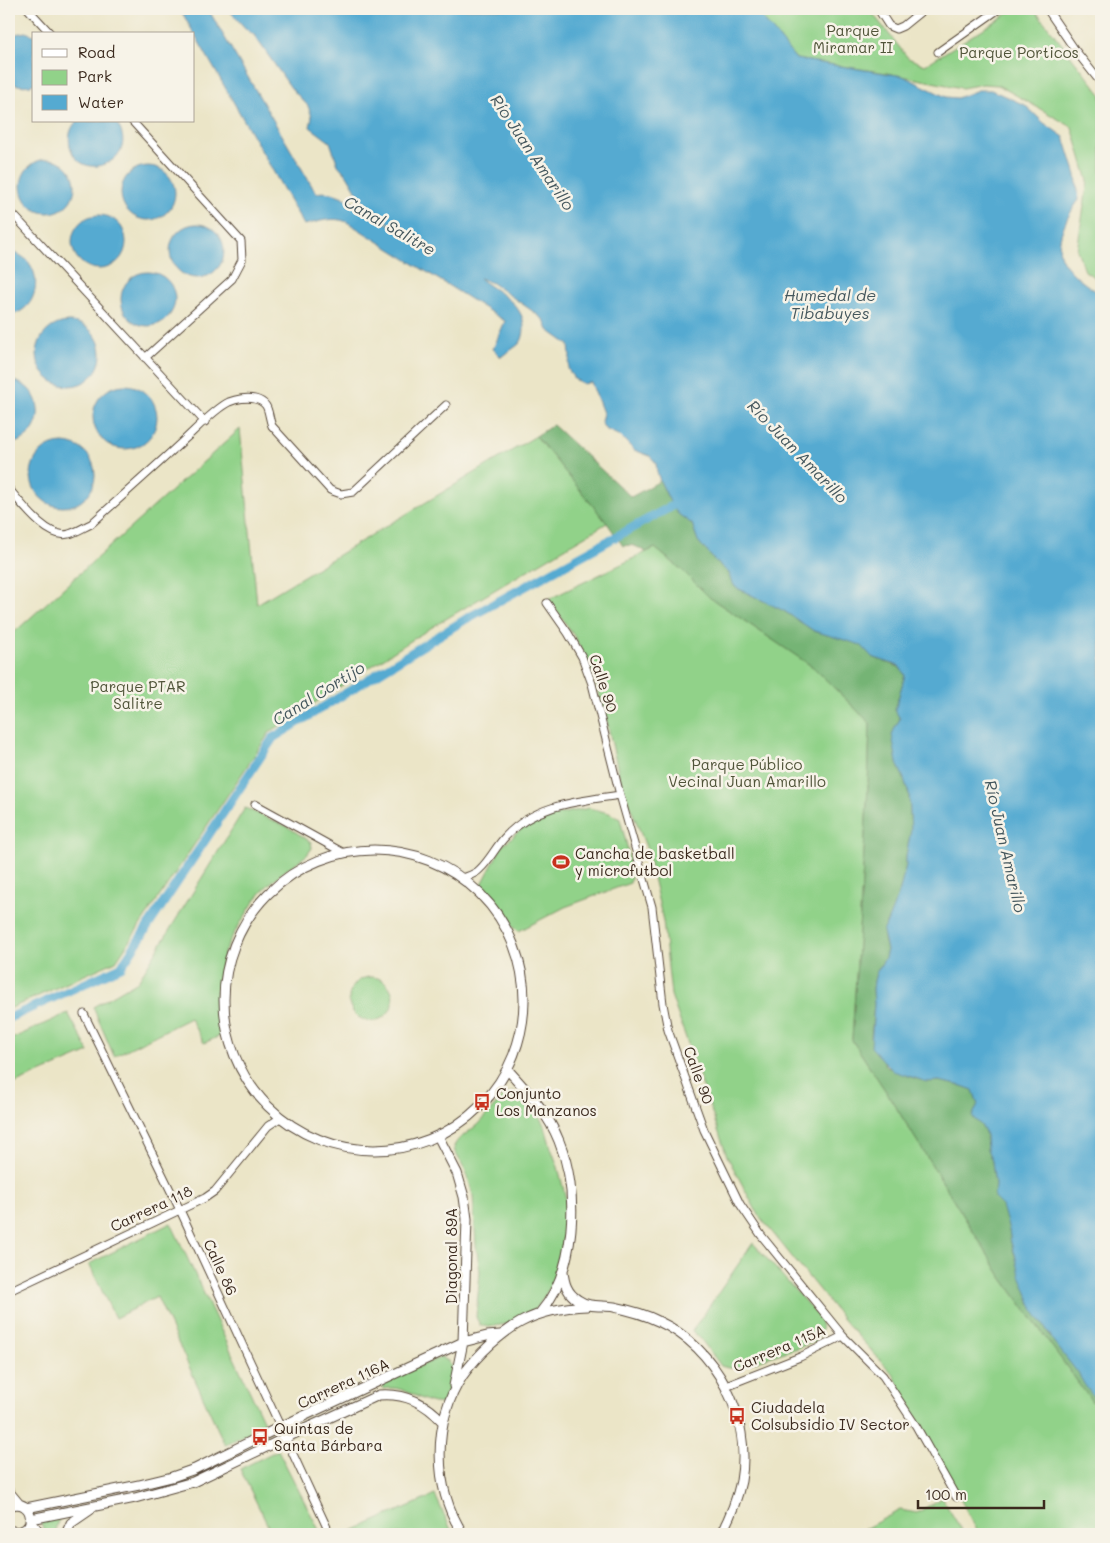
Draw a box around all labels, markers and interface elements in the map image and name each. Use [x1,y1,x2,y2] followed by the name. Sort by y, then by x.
[813,20,894,57] park label: Parque Miramar II
[32,32,195,122] legend
[78,42,115,62] text: Road
[959,42,1079,62] park label: Parque Porticos
[78,66,112,86] text: Park
[486,90,580,215] water label: Río Juan Amarillo
[78,92,124,112] text: Water
[340,190,440,260] water label: Canal Salitre
[784,284,876,323] water label: Humedal de Tibabuyes
[743,395,853,507] water label: Río Juan Amarillo
[585,651,623,715] street label: Calle 90
[268,656,369,730] water label: Canal Cortijo
[90,676,186,713] park label: Parque PTAR Salitre
[668,754,826,791] park label: Parque Público Vecinal Juan Amarillo
[981,778,1032,915] water label: Río Juan Amarillo
[575,843,735,880] place label: Cancha de basketball y microfutbol
[551,852,571,872] sports icon: Cancha de basketball y microfutbol
[679,1043,719,1107] street label: Calle 90
[496,1083,597,1120] place label: Conjunto Los Manzanos
[472,1092,492,1112] bus stop icon: Conjunto Los Manzanos
[107,1180,195,1236] street label: Carrera 118
[441,1208,461,1304] street label: Diagonal 89A
[199,1236,243,1298] street label: Calle 86
[730,1320,828,1376] street label: Carrera 115A
[294,1353,392,1413] street label: Carrera 116A
[751,1397,910,1434] place label: Ciudadela Colsubsidio IV Sector
[727,1406,747,1426] bus stop icon: Ciudadela Colsubsidio IV Sector
[274,1418,383,1455] place label: Quintas de Santa Bárbara
[250,1427,270,1447] bus stop icon: Quintas de Santa Bárbara
[918,1478,1044,1510] scale bar
[925,1484,967,1504] text: 100 m

